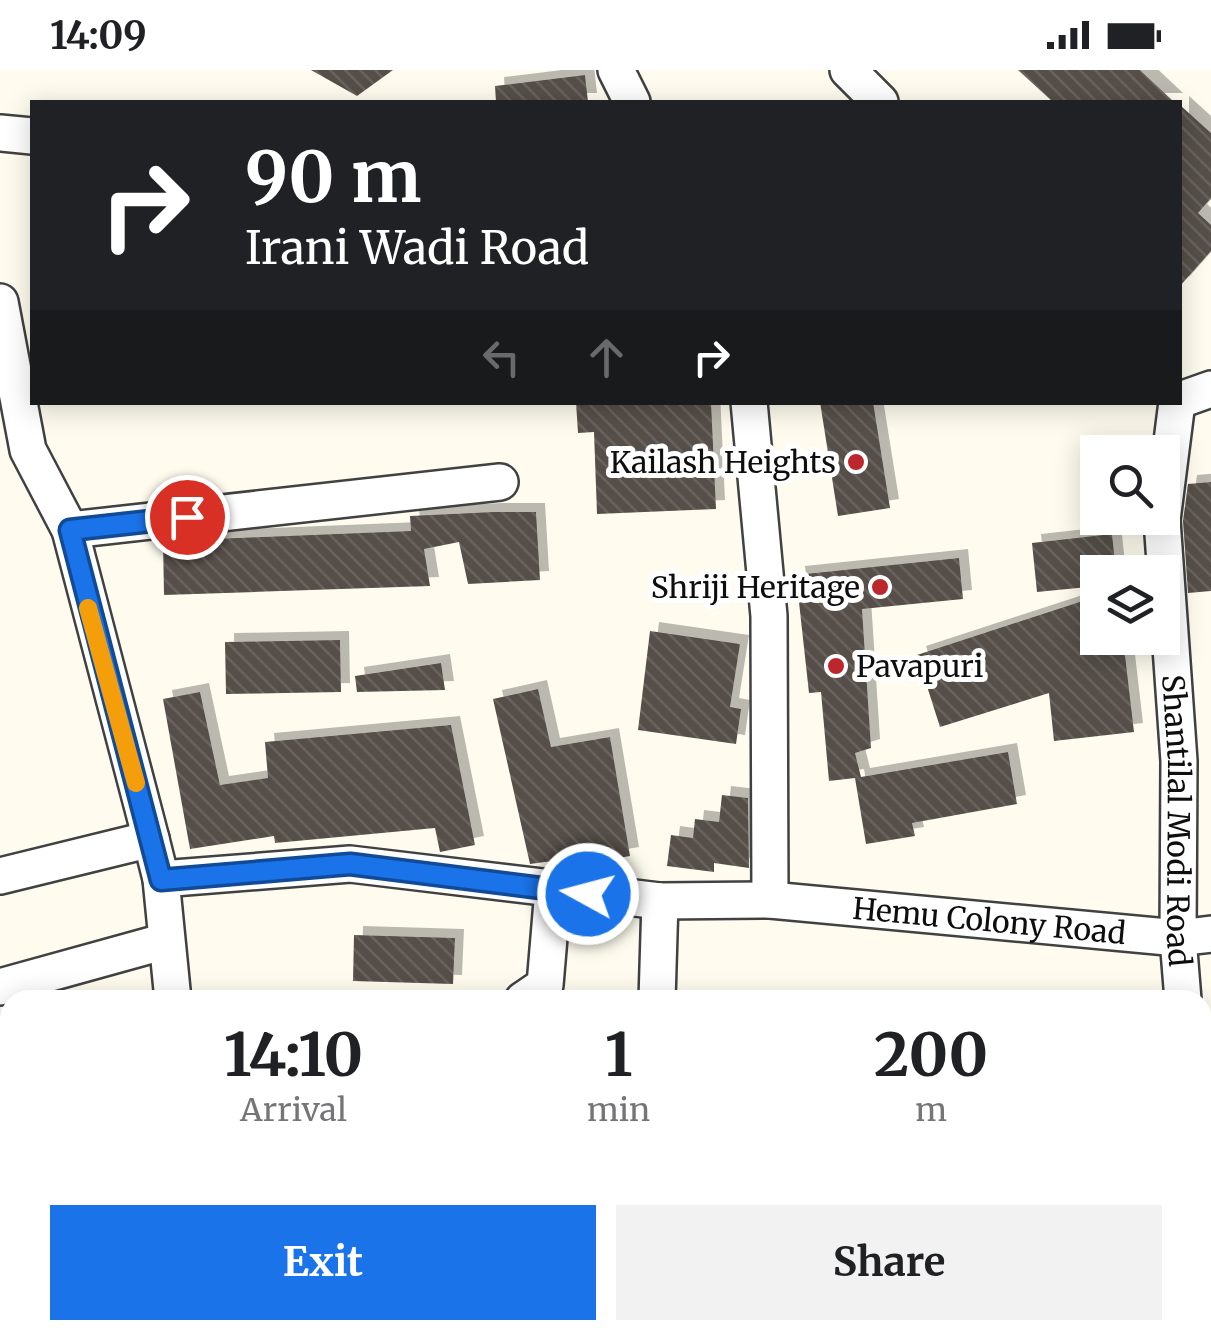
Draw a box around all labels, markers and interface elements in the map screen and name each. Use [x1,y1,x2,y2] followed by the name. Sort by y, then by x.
[50,12,147,59] text: 14:09
[245,133,422,221] text: 90 m
[80,140,210,270] icon: right
[245,220,589,276] text: Irani Wadi Road
[474,330,529,385] icon: left
[579,330,634,385] icon: ahead
[684,330,739,385] icon: right
[1080,435,1180,655] map controls
[1080,435,1180,535] button: search
[610,443,836,481] place label: Kailash Heights
[845,451,867,473] marker: Kailash Heights
[145,475,230,560] pin
[160,490,215,545] icon: arrive
[1080,555,1180,655] button: layers
[651,568,860,606] place label: Shriji Heritage
[869,576,891,598] marker: Shriji Heritage
[856,647,984,685] place label: Pavapuri
[825,655,847,677] marker: Pavapuri
[1154,673,1199,968] street label: Shantilal Modi Road
[536,842,640,946] position arrow
[851,889,1128,952] street label: Hemu Colony Road
[224,1017,363,1092] text: 14:10
[605,1017,633,1092] text: 1
[874,1017,988,1092] text: 200
[240,1090,347,1130] text: Arrival
[587,1090,650,1130] text: min
[915,1090,947,1130] text: m
[50,1205,596,1320] button: Exit
[616,1205,1162,1320] button: Share

